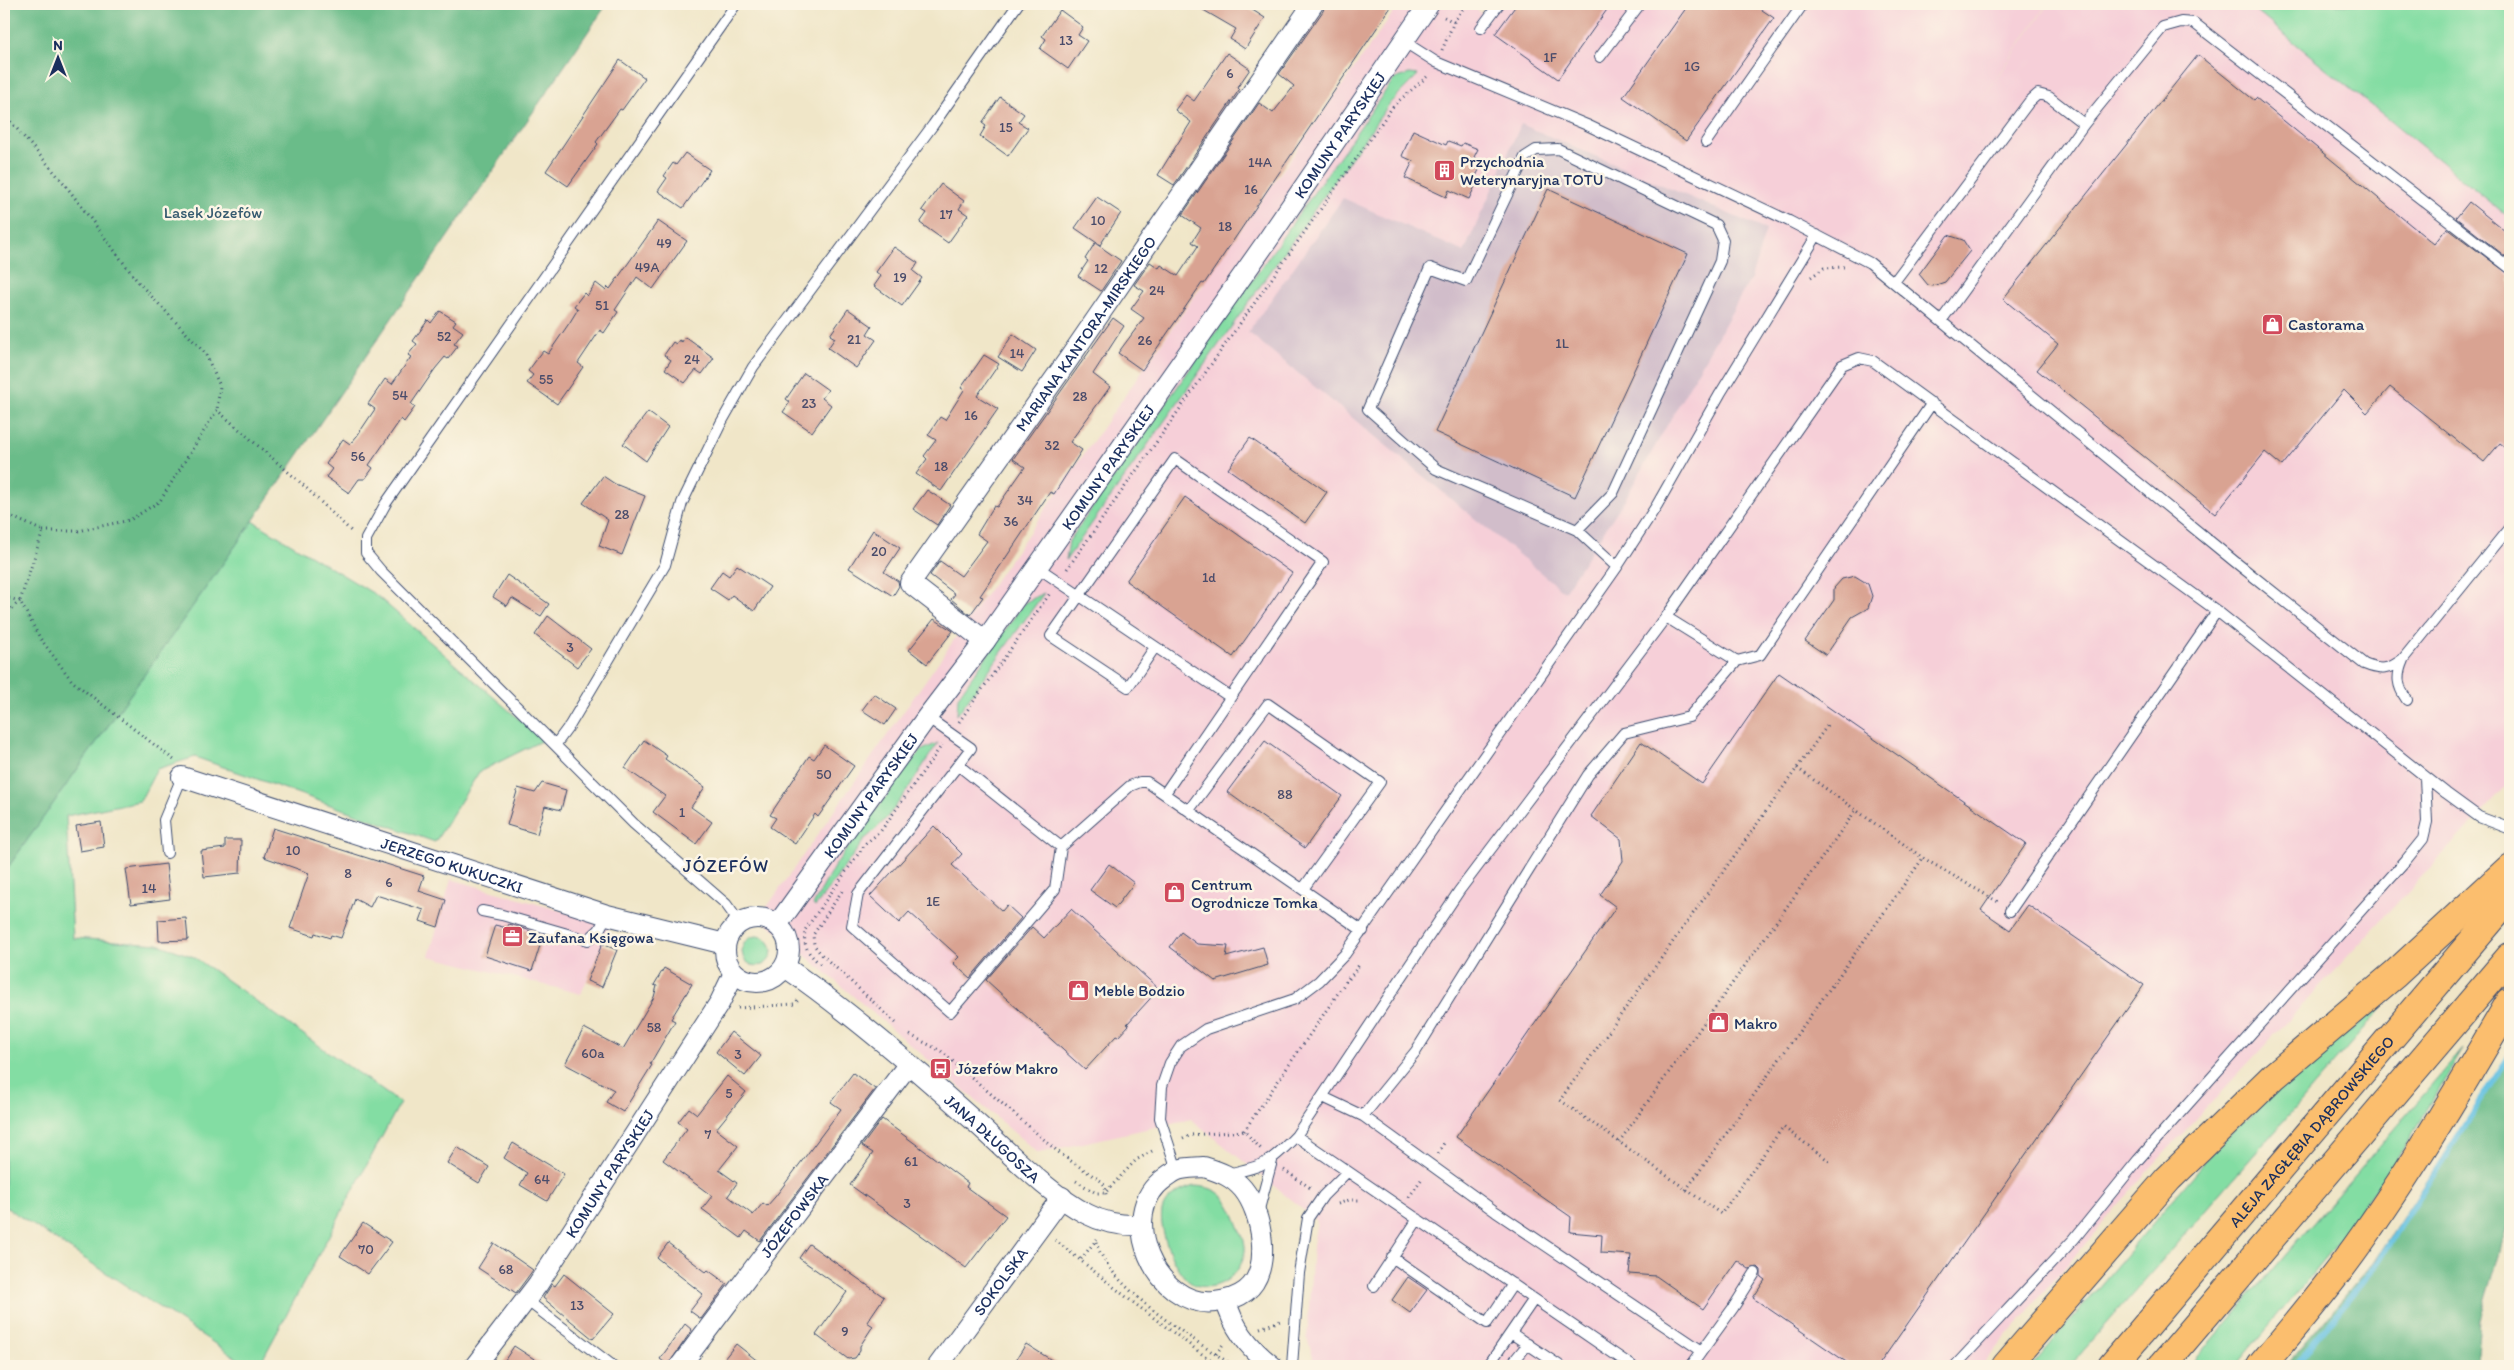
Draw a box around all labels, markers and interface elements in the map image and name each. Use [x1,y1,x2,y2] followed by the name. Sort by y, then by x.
[32,32,82,82] north arrow
[1059,32,1073,49] house number: 13
[53,37,63,54] text: N
[1543,49,1558,66] house number: 1F
[1684,58,1700,75] house number: 1G
[1226,65,1234,82] house number: 6
[1290,68,1390,202] street label: KOMUNY PARYSKIEJ
[999,119,1013,136] house number: 15
[1460,152,1603,189] place label: Przychodnia Weterynaryjna TOTU
[1248,154,1272,171] house number: 14A
[1432,158,1456,182] building icon: Przychodnia Weterynaryjna TOTU
[1244,181,1258,198] house number: 16
[164,203,262,222] park label: Lasek Józefów
[939,206,953,223] house number: 17
[1090,212,1106,229] house number: 10
[1218,218,1232,235] house number: 18
[1012,232,1160,435] street label: MARIANA KANTORA-MIRSKIEGO
[656,235,672,252] house number: 49
[635,259,659,276] house number: 49A
[1094,260,1109,277] house number: 12
[893,269,907,286] house number: 19
[1149,282,1165,299] house number: 24
[595,297,609,314] house number: 51
[2260,312,2284,336] shop icon: Castorama
[2288,315,2365,334] place label: Castorama
[437,328,452,345] house number: 52
[847,331,861,348] house number: 21
[1138,332,1152,349] house number: 26
[1555,335,1569,352] house number: 1L
[1010,345,1025,362] house number: 14
[684,351,700,368] house number: 24
[539,371,553,388] house number: 55
[392,387,408,404] house number: 54
[1072,388,1088,405] house number: 28
[802,395,817,412] house number: 23
[1057,401,1159,534] street label: KOMUNY PARYSKIEJ
[964,407,978,424] house number: 16
[1045,437,1060,454] house number: 32
[351,448,365,465] house number: 56
[934,458,948,475] house number: 18
[1017,492,1034,509] house number: 34
[614,506,630,523] house number: 28
[1003,513,1019,530] house number: 36
[871,543,887,560] house number: 20
[1202,569,1216,586] house number: 1d
[566,639,574,656] house number: 3
[820,729,922,862] street label: KOMUNY PARYSKIEJ
[816,766,832,783] house number: 50
[1277,786,1293,803] house number: 88
[679,804,686,821] house number: 1
[379,833,525,897] street label: JERZEGO KUKUCZKI
[285,842,301,859] house number: 10
[683,855,769,877] district label: JÓZEFÓW
[344,865,352,882] house number: 8
[385,874,393,891] house number: 6
[1191,875,1318,912] place label: Centrum Ogrodnicze Tomka
[142,880,157,897] house number: 14
[1163,881,1187,905] shop icon: Centrum Ogrodnicze Tomka
[926,893,940,910] house number: 1E
[500,925,524,949] office icon: Zaufana Księgowa
[528,928,654,947] place label: Zaufana Księgowa
[1066,978,1090,1002] shop icon: Meble Bodzio
[1094,981,1185,1000] place label: Meble Bodzio
[1706,1011,1730,1035] shop icon: Makro
[1734,1014,1777,1033] place label: Makro
[646,1019,662,1036] house number: 58
[2225,1032,2398,1231] street label: ALEJA ZAGŁĘBIA DĄBROWSKIEGO
[581,1045,605,1062] house number: 60a
[734,1046,742,1063] house number: 3
[928,1056,952,1080] bus stop icon: Józefów Makro
[956,1059,1058,1078] place label: Józefów Makro
[725,1085,733,1102] house number: 5
[940,1090,1044,1187] street label: JANA DŁUGOSZA
[561,1106,658,1241] street label: KOMUNY PARYSKIEJ
[705,1126,712,1143] house number: 7
[904,1153,918,1170] house number: 61
[757,1170,832,1261] street label: JÓZEFOWSKA
[534,1171,550,1188] house number: 64
[903,1195,911,1212] house number: 3
[358,1241,374,1258] house number: 70
[969,1244,1032,1319] street label: SOKOLSKA
[498,1261,514,1278] house number: 68
[570,1297,584,1314] house number: 13
[841,1323,849,1340] house number: 9

